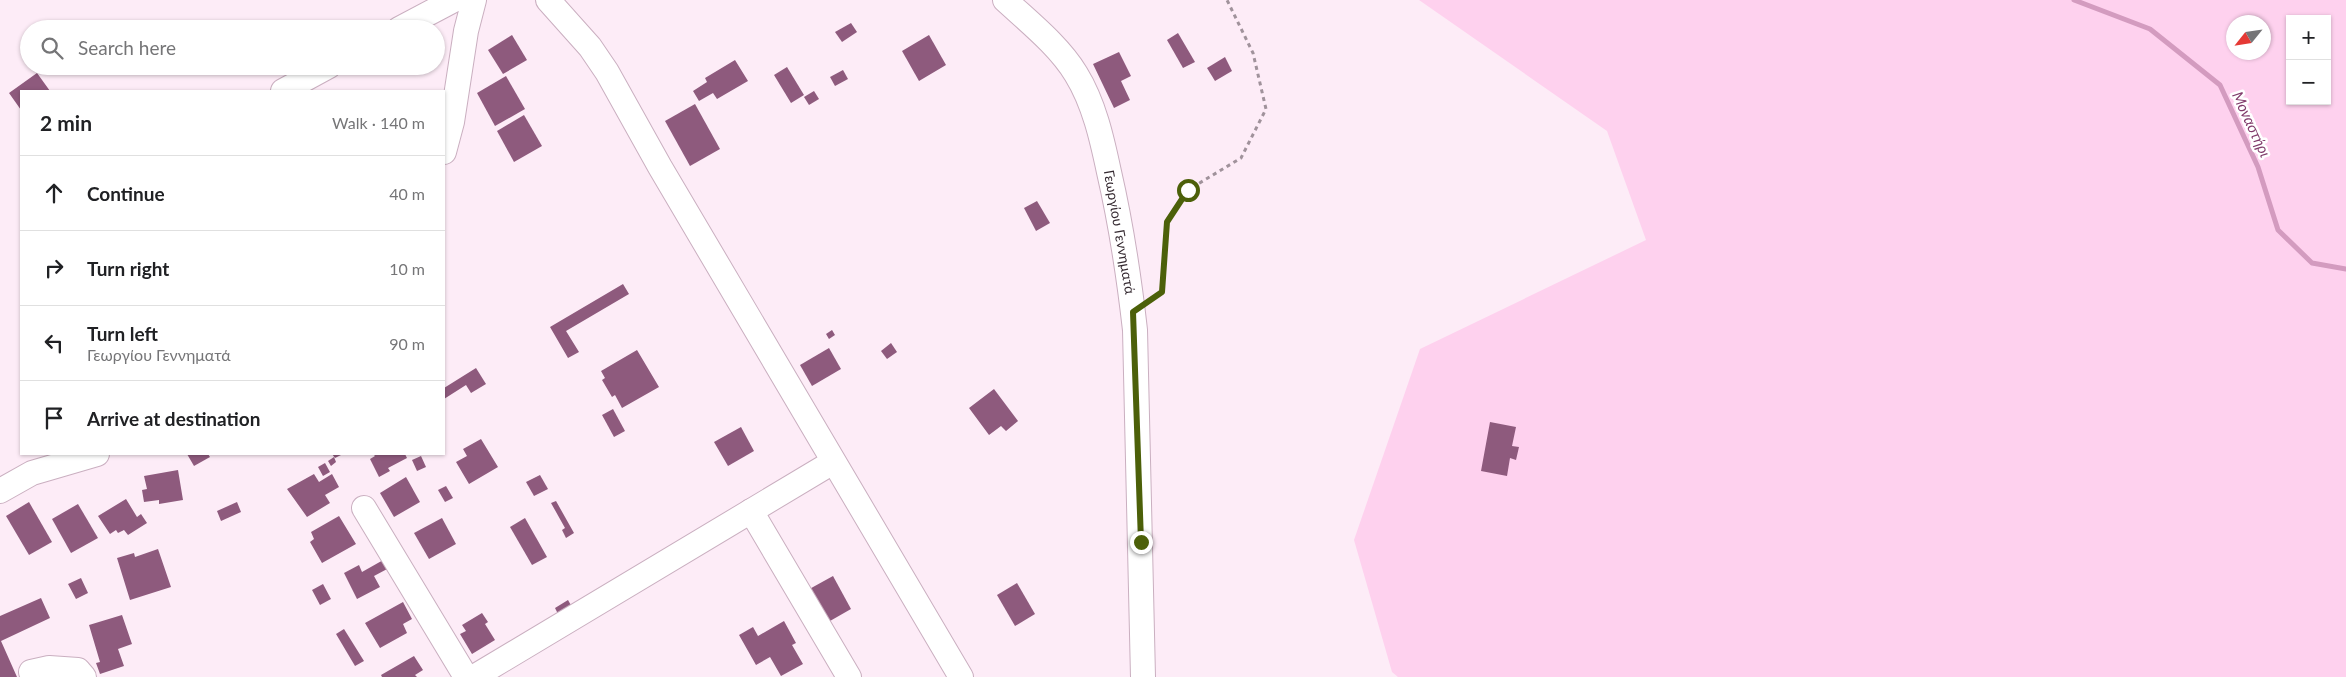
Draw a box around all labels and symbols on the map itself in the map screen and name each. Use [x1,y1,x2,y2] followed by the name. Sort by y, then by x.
[2226,15,2271,60] north arrow
[2229,88,2275,160] water label: Μοναστήρι
[1101,169,1139,296] street label: Γεωργίου Γεννηματά
[1177,179,1200,202] route start
[1130,531,1153,554] route end

